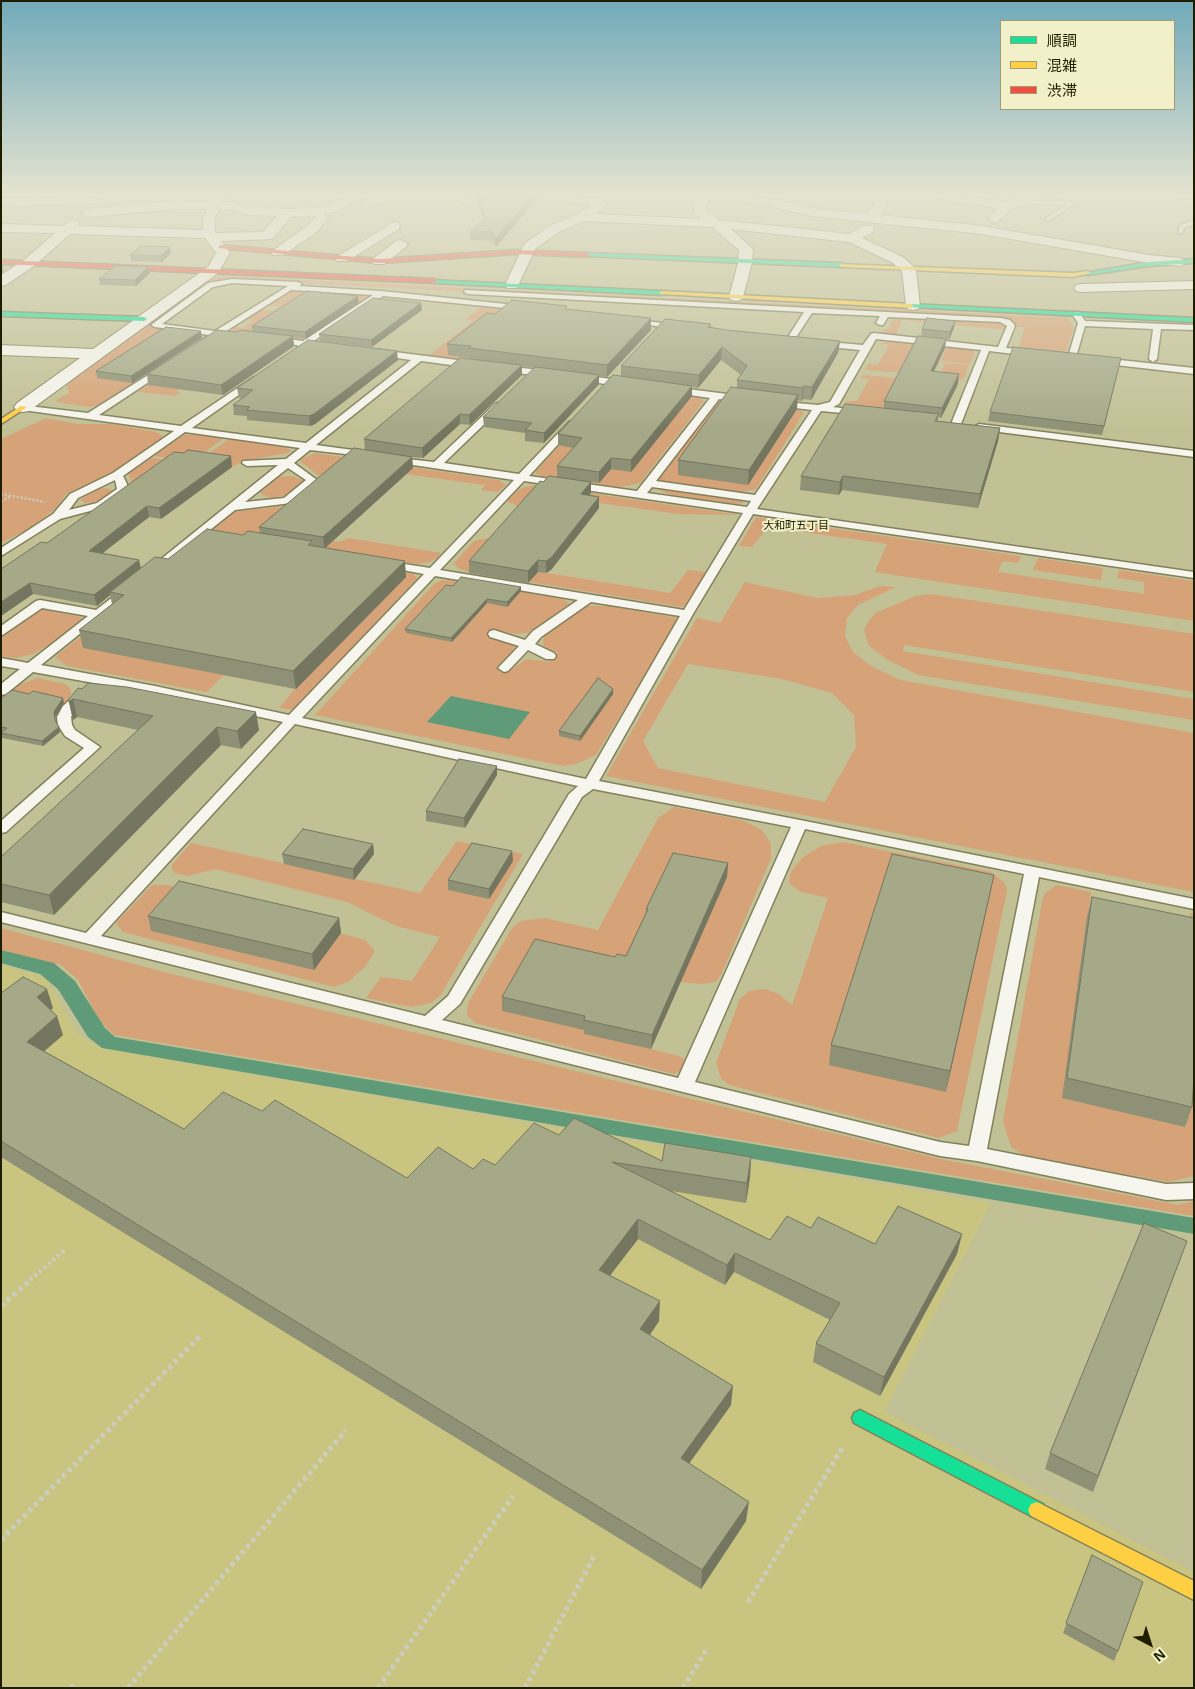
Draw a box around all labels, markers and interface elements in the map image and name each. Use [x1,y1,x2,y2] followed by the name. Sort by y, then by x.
[1000,20,1175,110] legend
[1047,32,1077,49] text: 順調
[1047,57,1077,74] text: 混雑
[1047,82,1077,99] text: 渋滞
[763,519,829,533] district label: 大和町五丁目
[1125,1619,1175,1669] north arrow
[1151,1646,1169,1665] text: N

